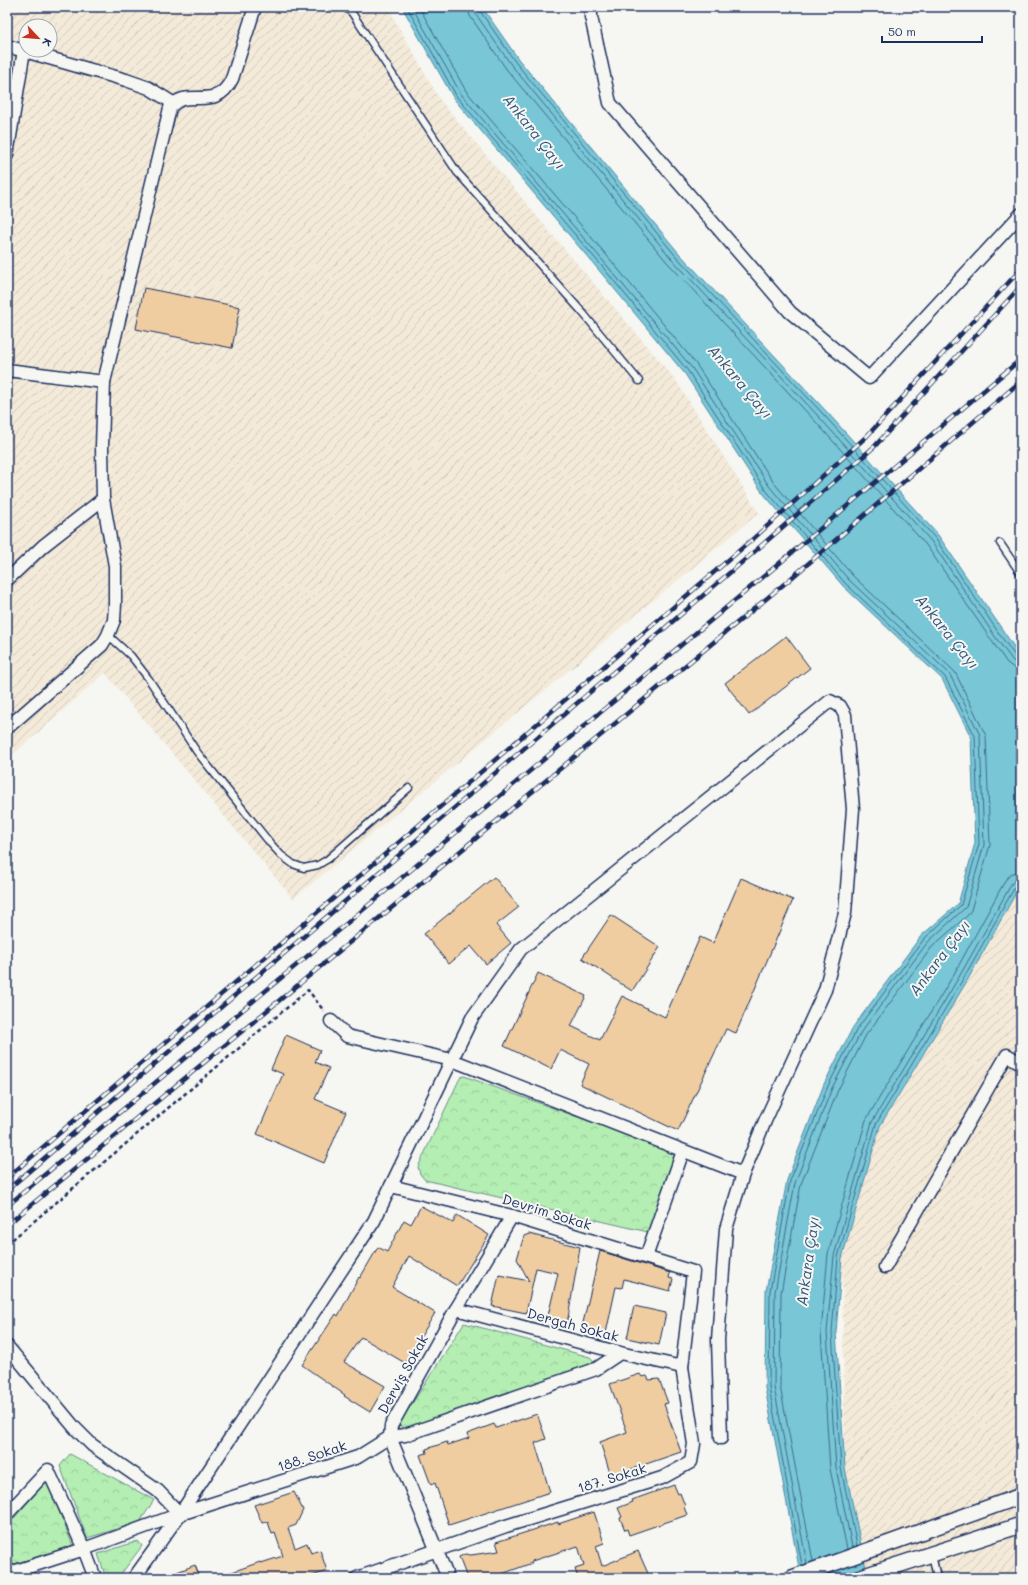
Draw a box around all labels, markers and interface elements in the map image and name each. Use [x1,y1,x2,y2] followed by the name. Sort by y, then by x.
[18,18,58,58] north arrow
[882,18,982,44] scale bar
[888,23,916,39] text: 50 m
[39,36,56,49] text: K
[499,90,570,173] water label: Ankara Çayı
[704,340,777,422] water label: Ankara Çayı
[912,590,984,673] water label: Ankara Çayı
[904,915,974,999] water label: Ankara Çayı
[500,1189,594,1234] street label: Devrim Sokak
[791,1215,823,1307] water label: Ankara Çayı
[525,1303,621,1346] street label: Dergah Sokak
[373,1331,432,1417] street label: Derviş Sokak
[275,1435,349,1476] street label: 188. Sokak
[575,1458,649,1497] street label: 187. Sokak

